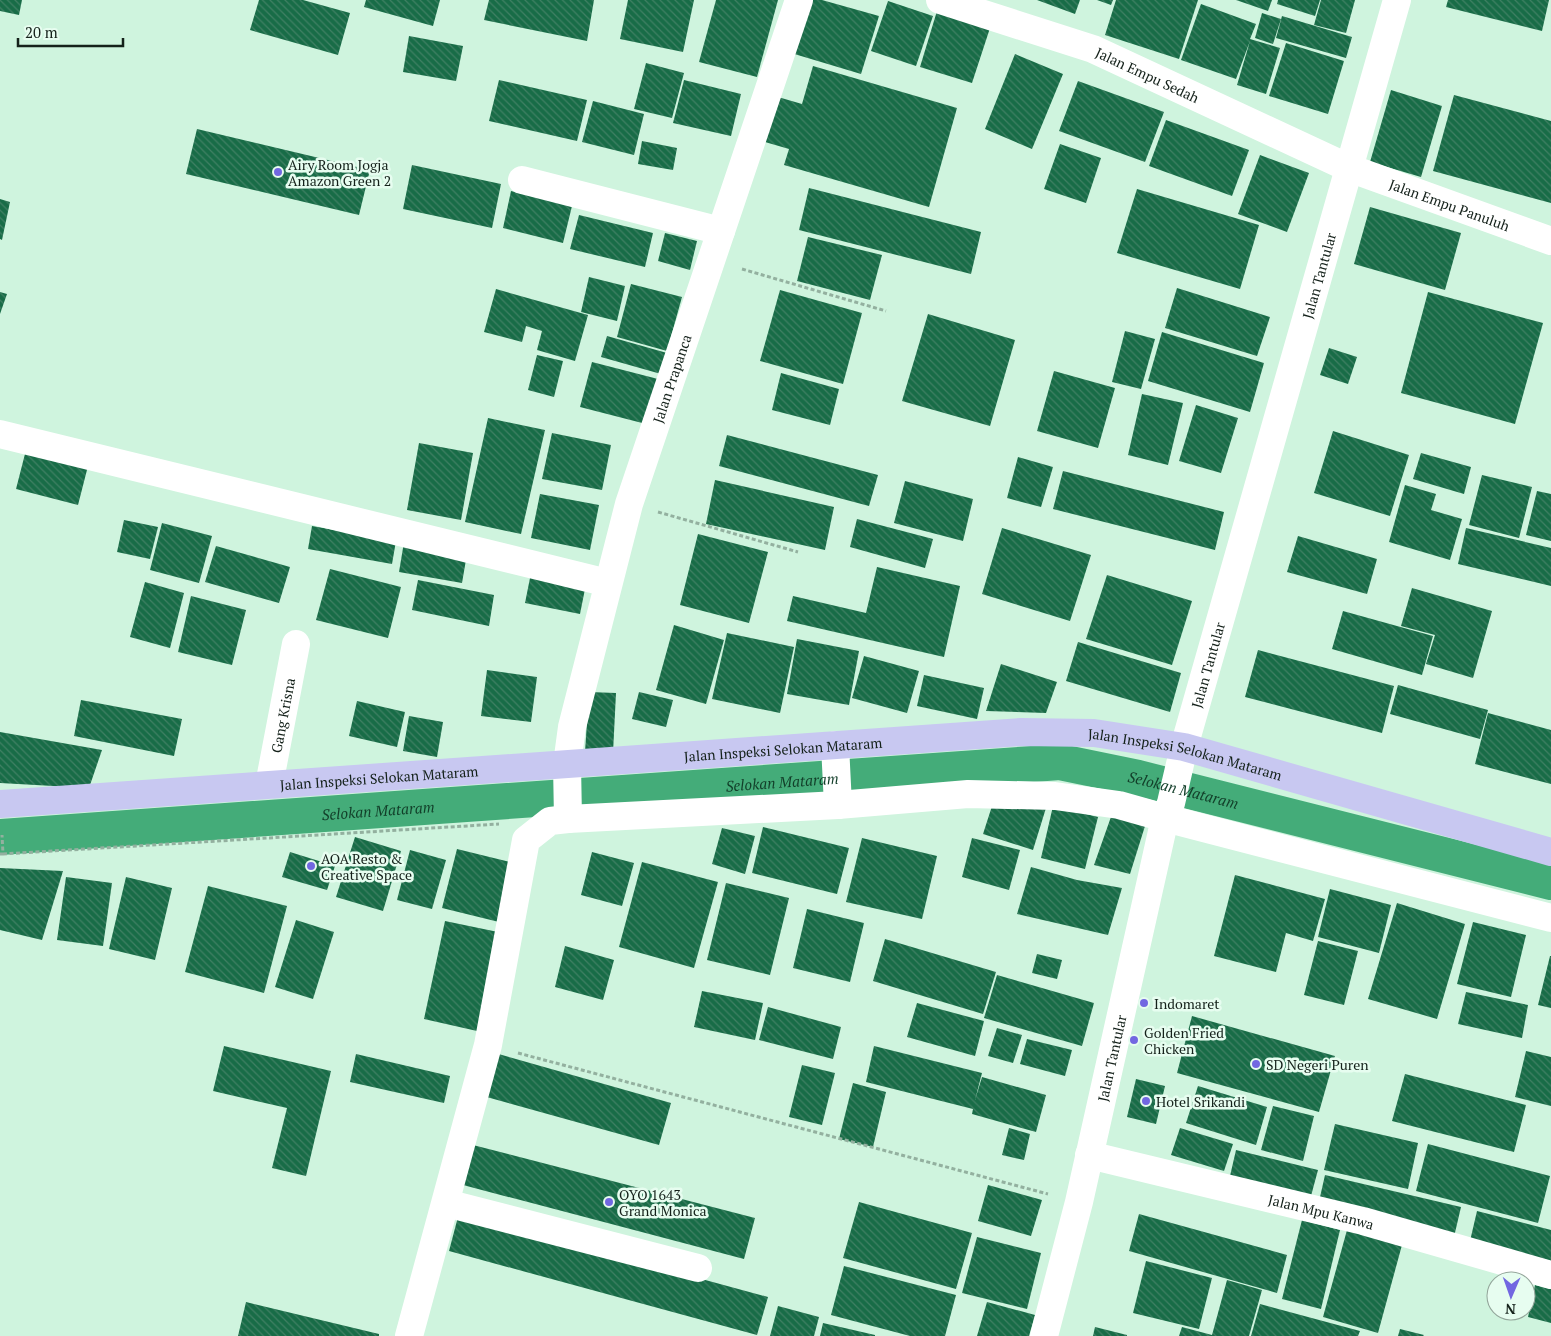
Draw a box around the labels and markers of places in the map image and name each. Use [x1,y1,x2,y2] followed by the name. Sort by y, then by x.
[288,155,391,190] place label: Airy Room Jogja Amazon Green 2
[272,166,284,178] marker: Airy Room Jogja Amazon Green 2
[321,849,412,884] place label: AOA Resto & Creative Space
[305,860,317,872] marker: AOA Resto & Creative Space
[1154,994,1220,1013] place label: Indomaret
[1138,997,1150,1009] marker: Indomaret
[1144,1023,1224,1058] place label: Golden Fried Chicken
[1128,1034,1140,1046] marker: Golden Fried Chicken
[1266,1055,1369,1074] place label: SD Negeri Puren
[1250,1058,1262,1070] marker: SD Negeri Puren
[1156,1092,1245,1111] place label: Hotel Srikandi
[1140,1095,1152,1107] marker: Hotel Srikandi
[619,1185,707,1220] place label: OYO 1643 Grand Monica
[603,1196,615,1208] marker: OYO 1643 Grand Monica

